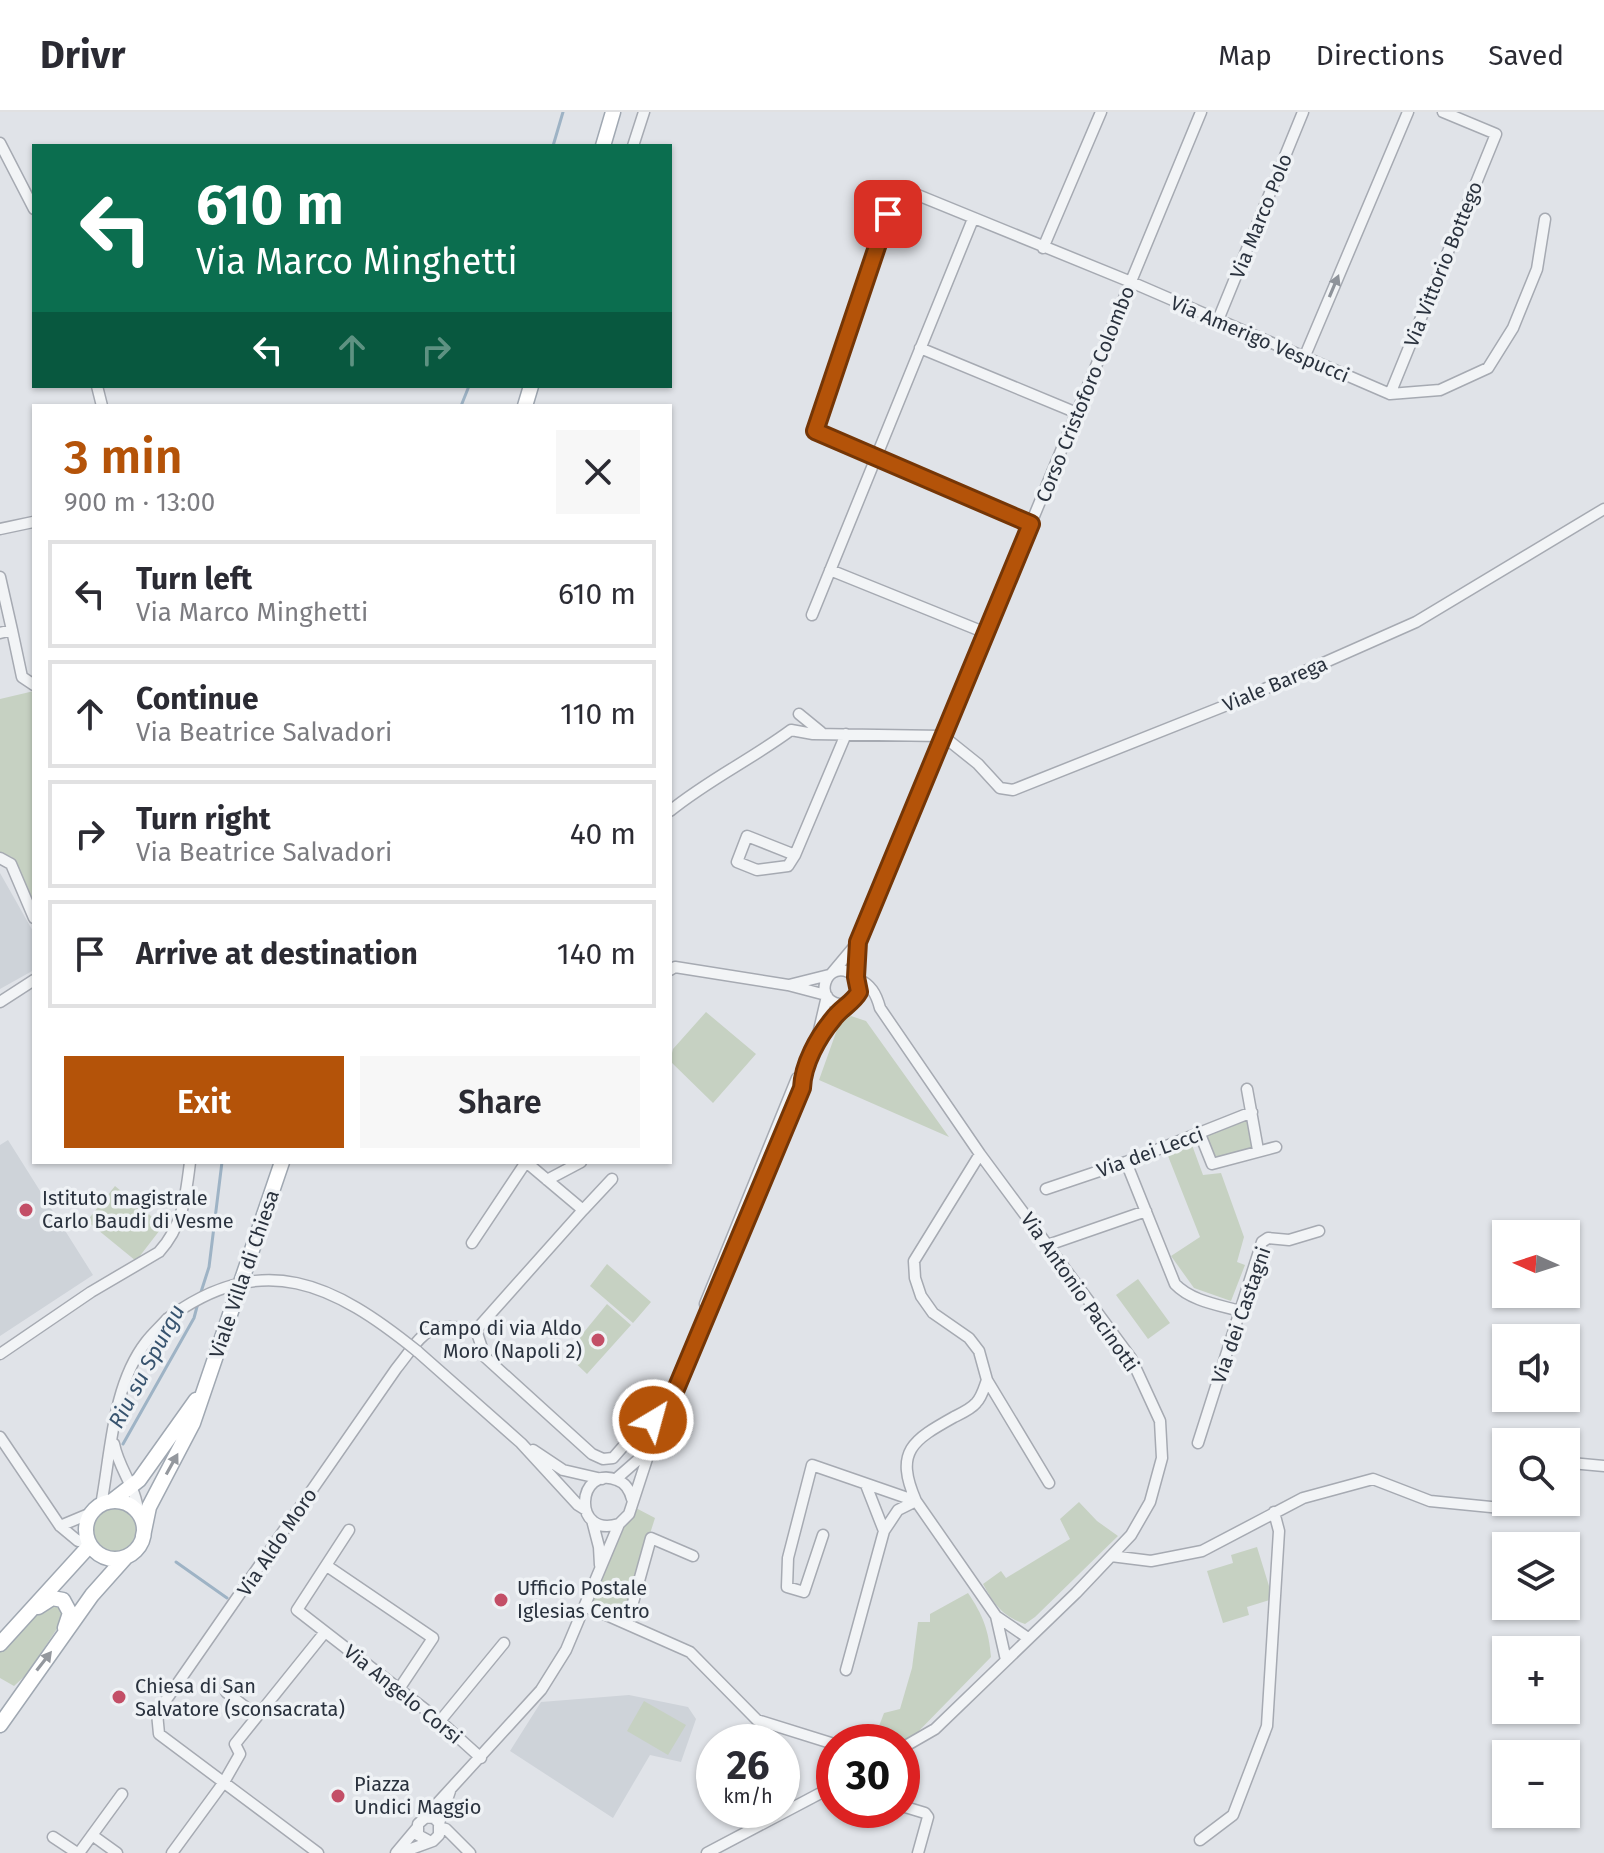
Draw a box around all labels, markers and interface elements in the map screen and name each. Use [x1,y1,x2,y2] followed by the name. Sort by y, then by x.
[40,32,125,78] text: Drivr
[1218,39,1272,72] text: Map
[1316,39,1444,72] text: Directions
[1488,39,1564,72] text: Saved
[1225,150,1297,282] street label: Via Marco Polo
[196,172,344,239] text: 610 m
[64,176,168,280] icon: left
[1399,178,1487,350] street label: Via Vittorio Bottego
[854,180,922,248] pin
[866,192,910,236] icon: arrive
[196,240,518,284] text: Via Marco Minghetti
[1328,274,1341,298] one-way arrow
[1031,282,1139,506] street label: Corso Cristoforo Colombo
[1167,291,1353,387] street label: Via Amerigo Vespucci
[246,328,290,372] icon: left
[330,328,374,372] icon: ahead
[414,328,458,372] icon: right
[64,428,182,486] text: 3 min
[556,430,640,514] button: close
[64,487,215,518] text: 900 m · 13:00
[136,561,252,597] text: Turn left
[68,572,112,616] icon: left
[558,576,636,612] text: 610 m
[136,597,368,628] text: Via Marco Minghetti
[1219,651,1331,717] street label: Viale Barega
[136,681,259,717] text: Continue
[68,692,112,736] icon: ahead
[560,696,636,732] text: 110 m
[136,717,392,748] text: Via Beatrice Salvadori
[136,801,271,837] text: Turn right
[68,812,112,856] icon: right
[570,816,636,852] text: 40 m
[136,837,392,868] text: Via Beatrice Salvadori
[68,932,112,976] icon: arrive
[136,936,418,972] text: Arrive at destination
[557,936,636,972] text: 140 m
[64,1056,344,1148] button: Exit
[360,1056,640,1148] button: Share
[1094,1122,1206,1182] street label: Via dei Lecci
[42,1186,234,1233] place label: Istituto magistrale Carlo Baudi di Vesme
[204,1187,284,1361] street label: Viale Villa di Chiesa
[17,1201,35,1219] marker: Istituto magistrale Carlo Baudi di Vesme
[1016,1208,1144,1376] street label: Via Antonio Pacinotti
[1492,1220,1580,1308] north arrow
[1492,1220,1580,1828] map controls
[1206,1243,1276,1387] street label: Via dei Castagni
[102,1300,190,1433] water label: Riu su Spurgu
[419,1316,582,1363] place label: Campo di via Aldo Moro (Napoli 2)
[1492,1324,1580,1412] button: sound
[589,1331,607,1349] marker: Campo di via Aldo Moro (Napoli 2)
[611,1378,695,1462] position arrow
[1492,1428,1580,1516] button: search
[165,1453,179,1475] one-way arrow
[232,1483,322,1601] street label: Via Aldo Moro
[1492,1532,1580,1620] button: layers
[517,1576,650,1623] place label: Ufficio Postale Iglesias Centro
[492,1591,510,1609] marker: Ufficio Postale Iglesias Centro
[1492,1636,1580,1724] button: +
[339,1639,467,1749] street label: Via Angelo Corsi
[35,1651,51,1671] one-way arrow
[135,1674,345,1721] place label: Chiesa di San Salvatore (sconsacrata)
[110,1688,128,1706] marker: Chiesa di San Salvatore (sconsacrata)
[816,1724,920,1828] speed limit sign: 30
[1492,1740,1580,1828] button: −
[726,1742,770,1790] text: 26
[354,1772,481,1819] place label: Piazza Undici Maggio
[723,1784,773,1808] text: km/h
[329,1787,347,1805] marker: Piazza Undici Maggio

